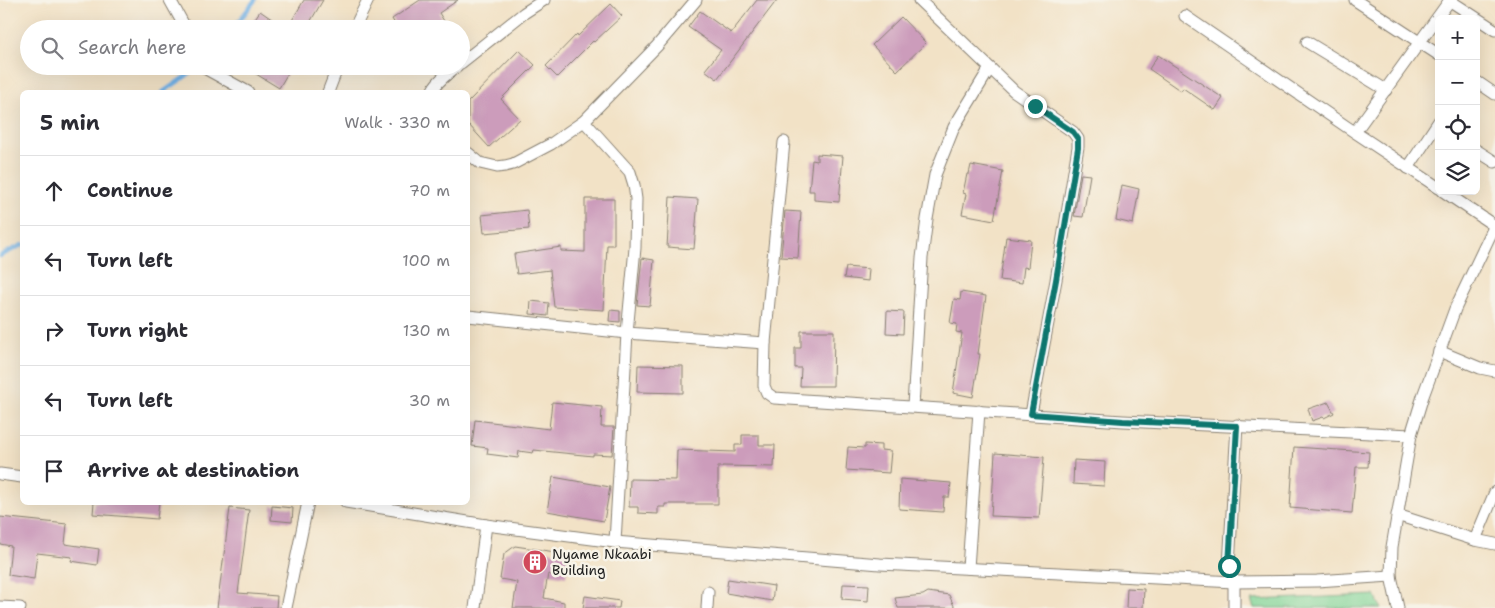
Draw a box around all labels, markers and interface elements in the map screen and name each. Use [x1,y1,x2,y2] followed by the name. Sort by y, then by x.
[1435,15,1480,195] map controls
[1435,15,1480,60] button: +
[20,20,470,75] search box
[38,34,66,62] icon: search
[78,35,187,60] text: Search here
[1435,60,1480,105] button: −
[1024,95,1047,118] route end
[1435,105,1480,150] button: locate
[40,109,100,137] text: 5 min
[344,112,450,133] text: Walk · 330 m
[1435,150,1480,195] button: layers
[40,177,68,205] icon: ahead
[87,178,173,203] text: Continue
[409,180,450,201] text: 70 m
[40,247,68,275] icon: left
[87,248,173,273] text: Turn left
[402,250,450,271] text: 100 m
[40,317,68,345] icon: right
[87,318,188,343] text: Turn right
[403,320,450,341] text: 130 m
[40,387,68,415] icon: left
[87,388,173,413] text: Turn left
[409,390,450,411] text: 30 m
[40,457,68,485] icon: arrive
[87,458,299,483] text: Arrive at destination
[552,545,652,579] place label: Nyame Nkaabi Building
[522,549,548,575] building icon: Nyame Nkaabi Building
[1218,555,1241,578] route start

